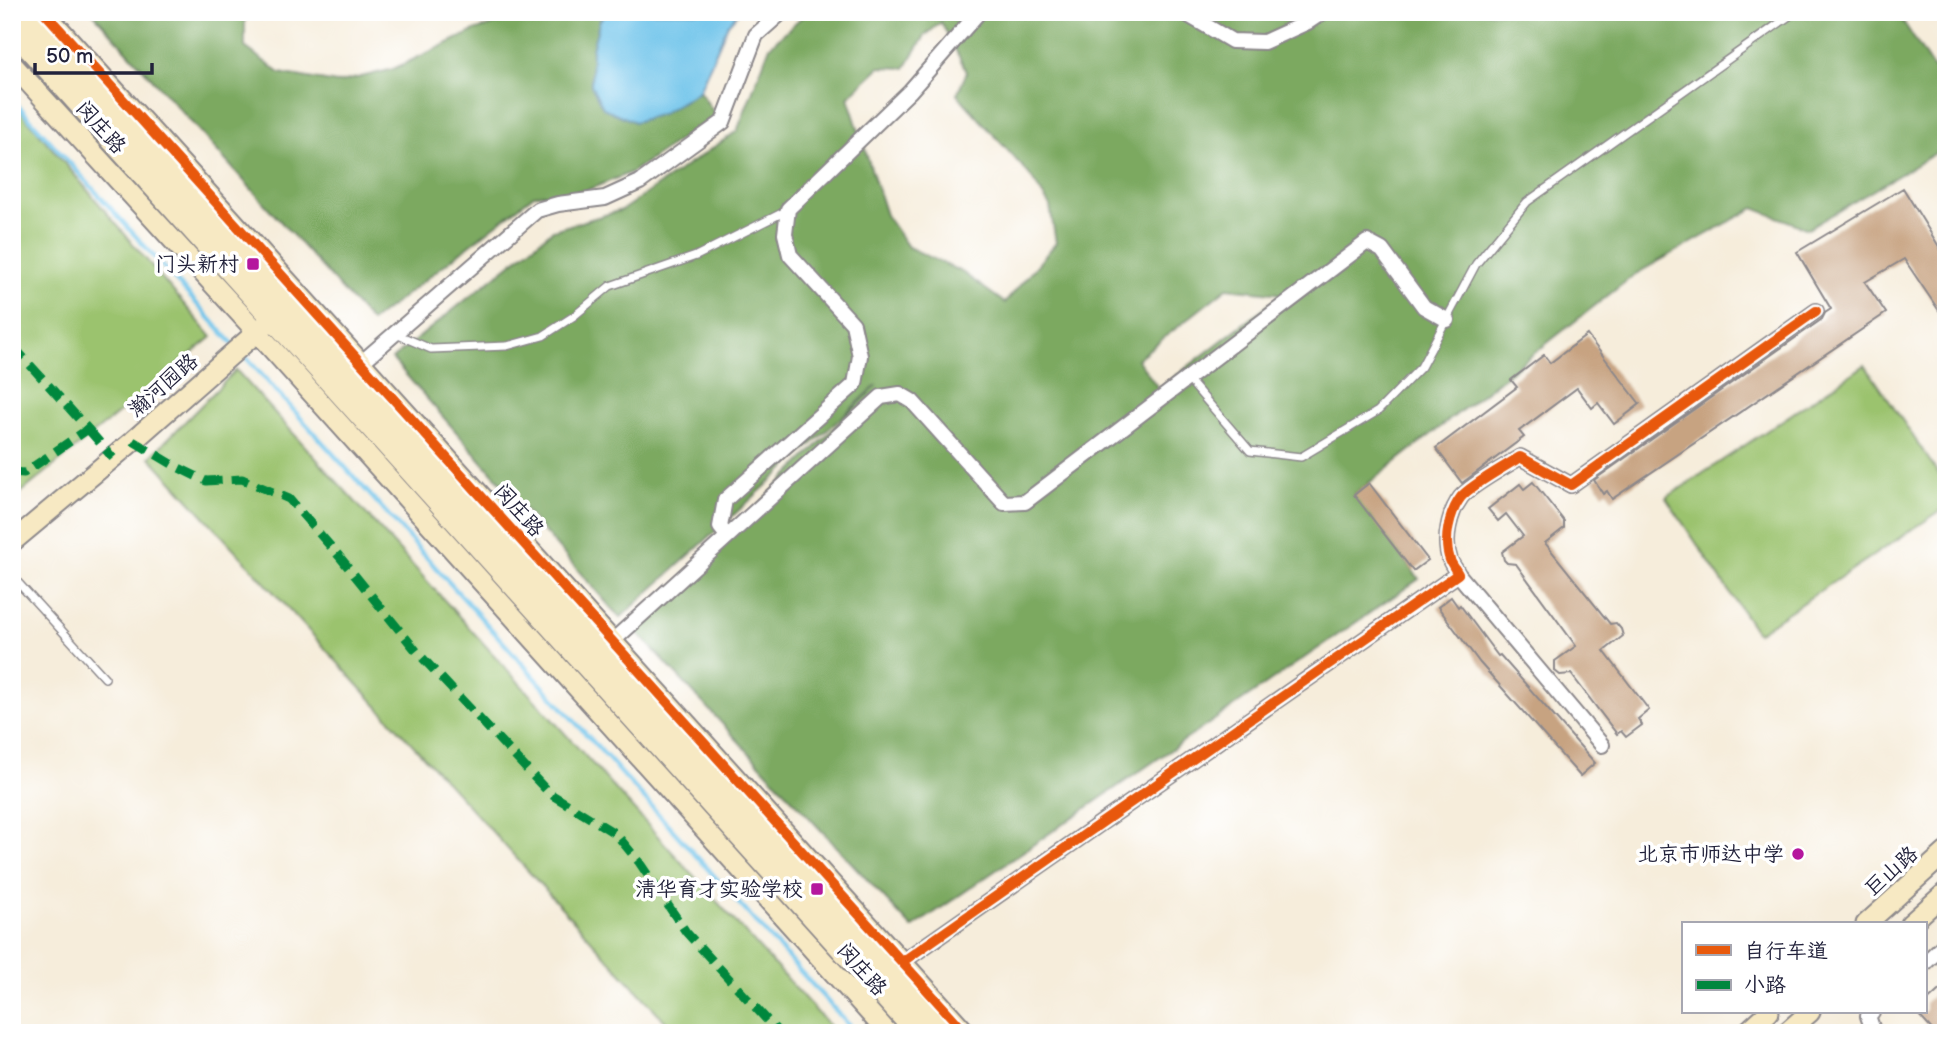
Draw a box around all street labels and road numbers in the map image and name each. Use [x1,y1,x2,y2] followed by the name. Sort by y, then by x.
[70,96,131,159] street label: 闵庄路
[123,348,203,422] street label: 瀚河园路
[488,479,549,542] street label: 闵庄路
[1860,841,1923,902] street label: 巨山路
[831,938,892,1001] street label: 闵庄路

